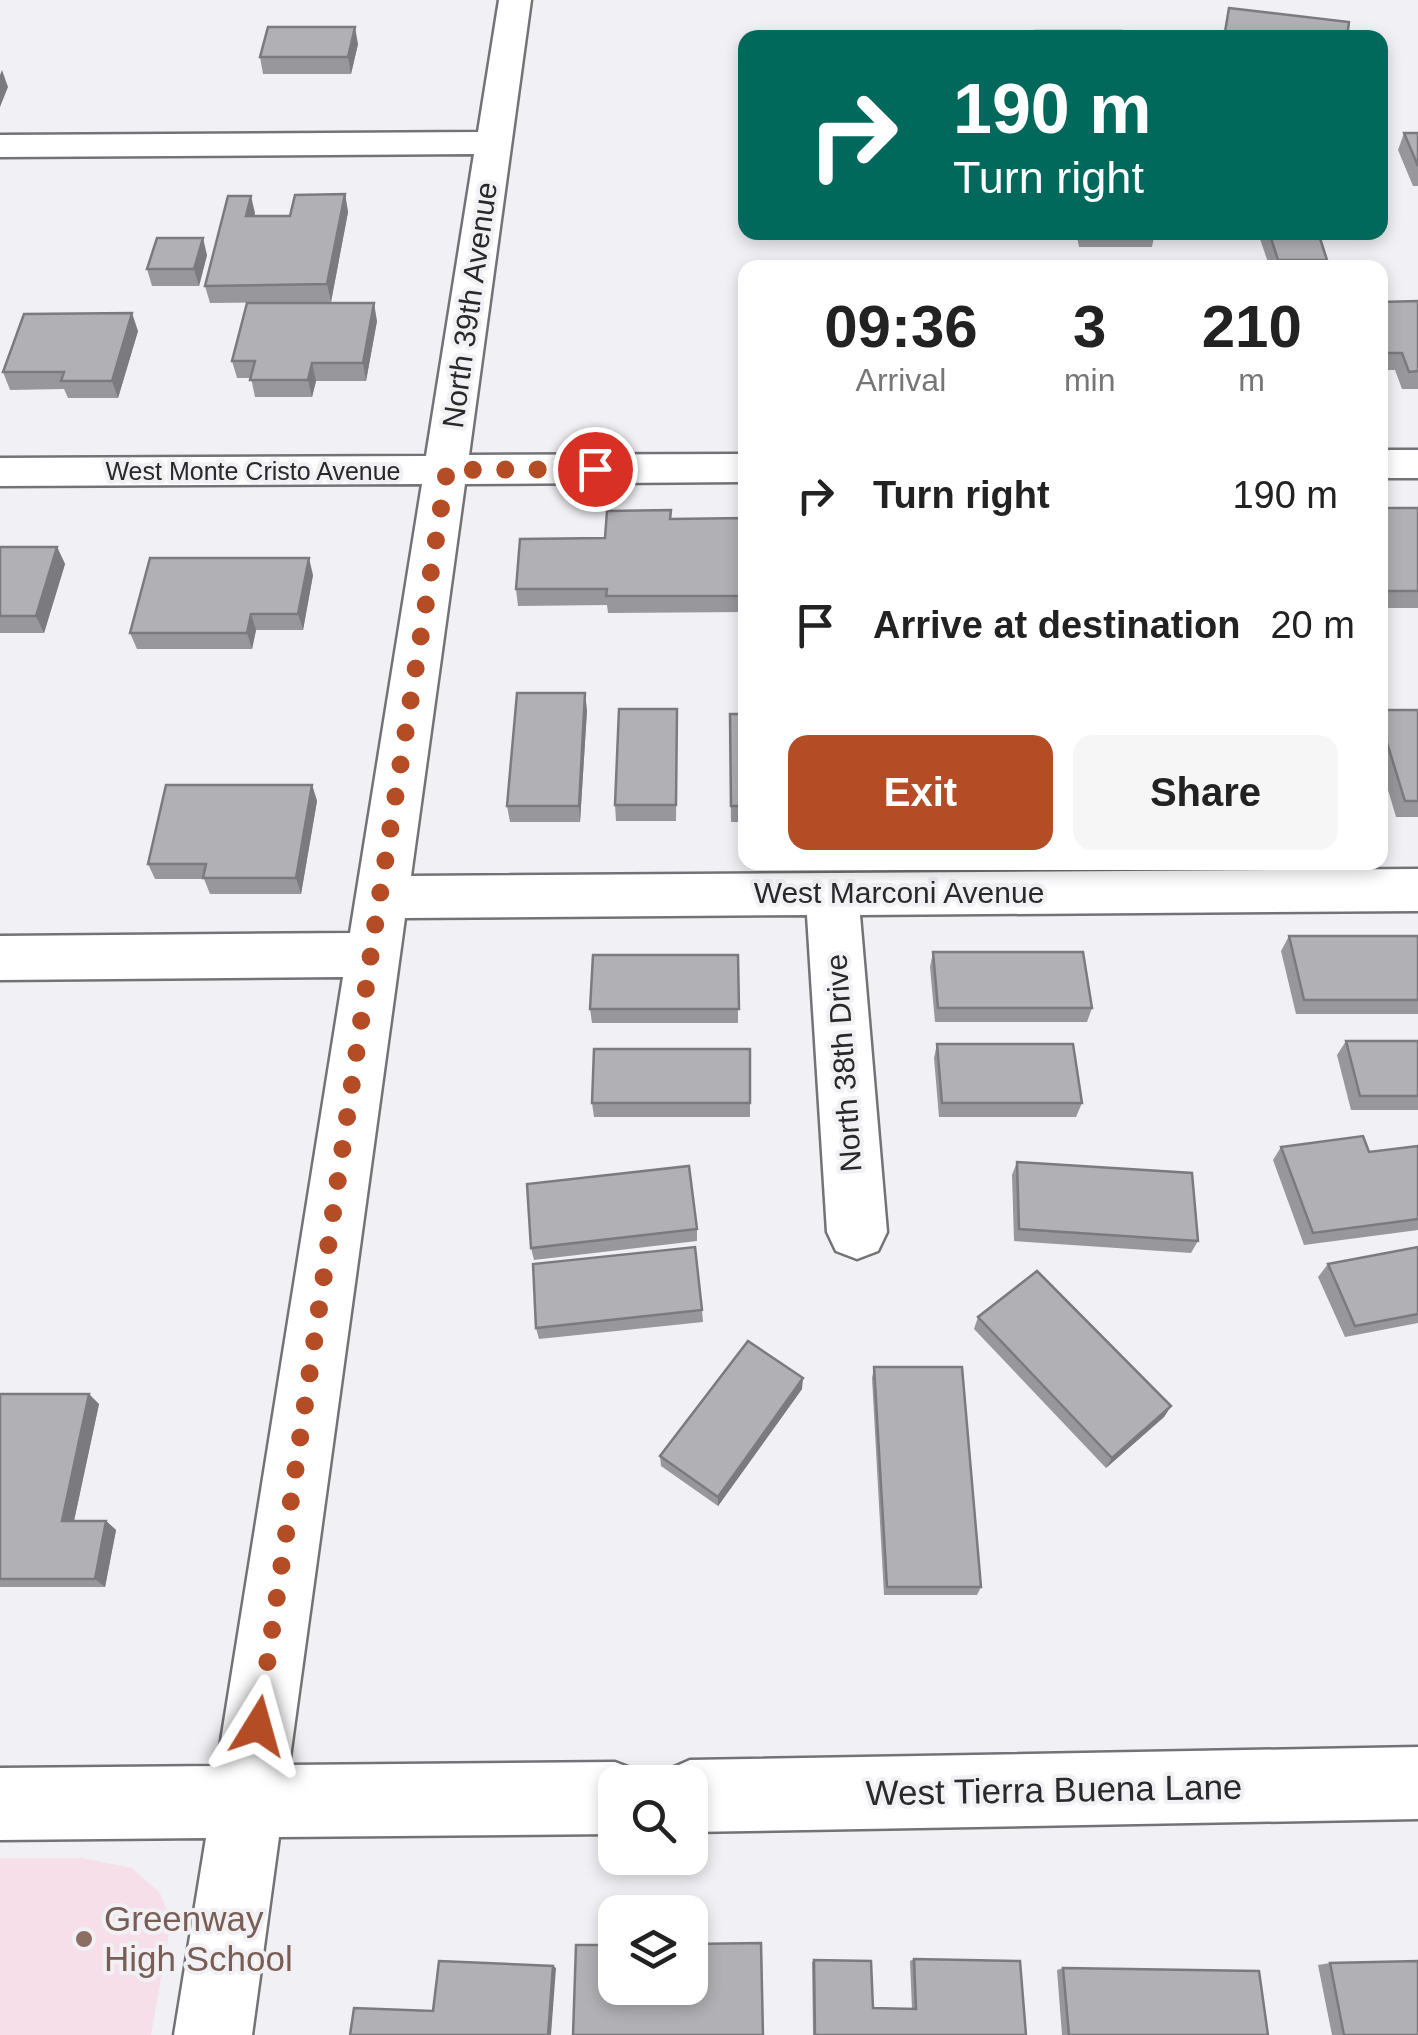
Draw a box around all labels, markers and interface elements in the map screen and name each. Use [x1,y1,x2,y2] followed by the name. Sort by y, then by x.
[788,70,918,200] icon: right
[953,70,1151,148] text: 190 m
[953,152,1144,203] text: Turn right
[436,180,503,430] street label: North 39th Avenue
[824,293,978,360] text: 09:36
[1073,293,1106,360] text: 3
[1202,293,1302,360] text: 210
[856,362,946,398] text: Arrival
[1064,362,1115,398] text: min
[1238,362,1265,398] text: m
[553,427,638,512] pin
[568,442,623,497] icon: arrive
[105,457,401,485] street label: West Monte Cristo Avenue
[788,468,843,523] icon: right
[873,474,1050,516] text: Turn right
[1232,474,1338,516] text: 190 m
[788,598,843,653] icon: arrive
[873,604,1240,646] text: Arrive at destination
[1270,604,1355,646] text: 20 m
[788,735,1053,850] button: Exit
[1073,735,1338,850] button: Share
[754,876,1044,909] street label: West Marconi Avenue
[819,953,868,1173] street label: North 38th Drive
[206,1674,310,1778] position arrow
[598,1765,708,2005] map controls
[598,1765,708,1875] button: search
[865,1767,1243,1812] street label: West Tierra Buena Lane
[598,1895,708,2005] button: layers
[104,1899,293,1978] place label: Greenway High School
[73,1928,95,1950] marker: Greenway High School

